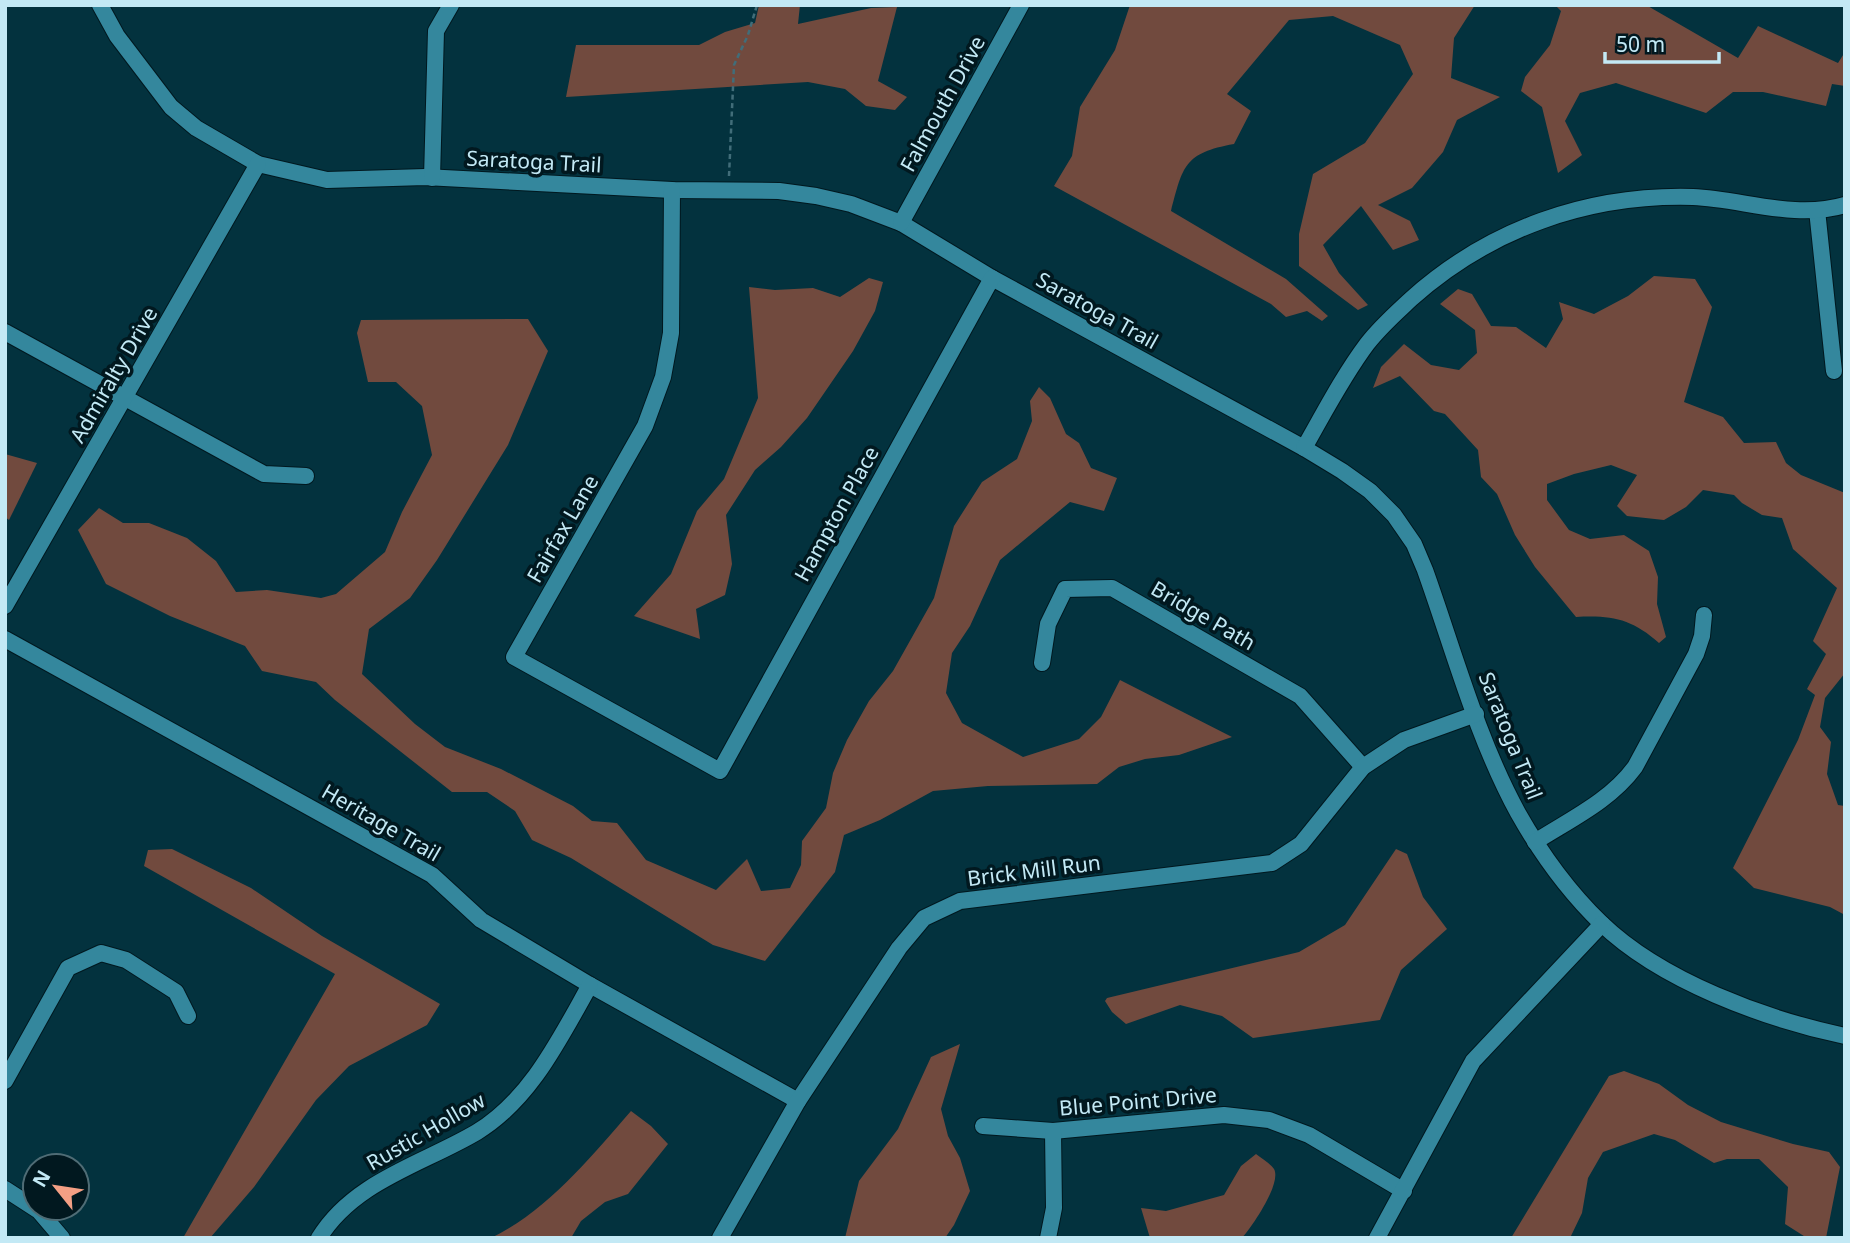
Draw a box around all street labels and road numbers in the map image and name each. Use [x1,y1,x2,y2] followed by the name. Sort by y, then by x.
[893,31,991,177] street label: Falmouth Drive
[466,143,602,179] street label: Saratoga Trail
[1032,265,1163,355] street label: Saratoga Trail
[63,301,163,448] street label: Admiralty Drive
[787,441,885,586] street label: Hampton Place
[520,470,604,587] street label: Fairfax Lane
[1146,574,1261,656] street label: Bridge Path
[1473,668,1549,804] street label: Saratoga Trail
[317,777,446,867] street label: Heritage Trail
[966,848,1102,892] street label: Brick Mill Run
[1058,1080,1218,1122] street label: Blue Point Drive
[361,1086,490,1176] street label: Rustic Hollow

